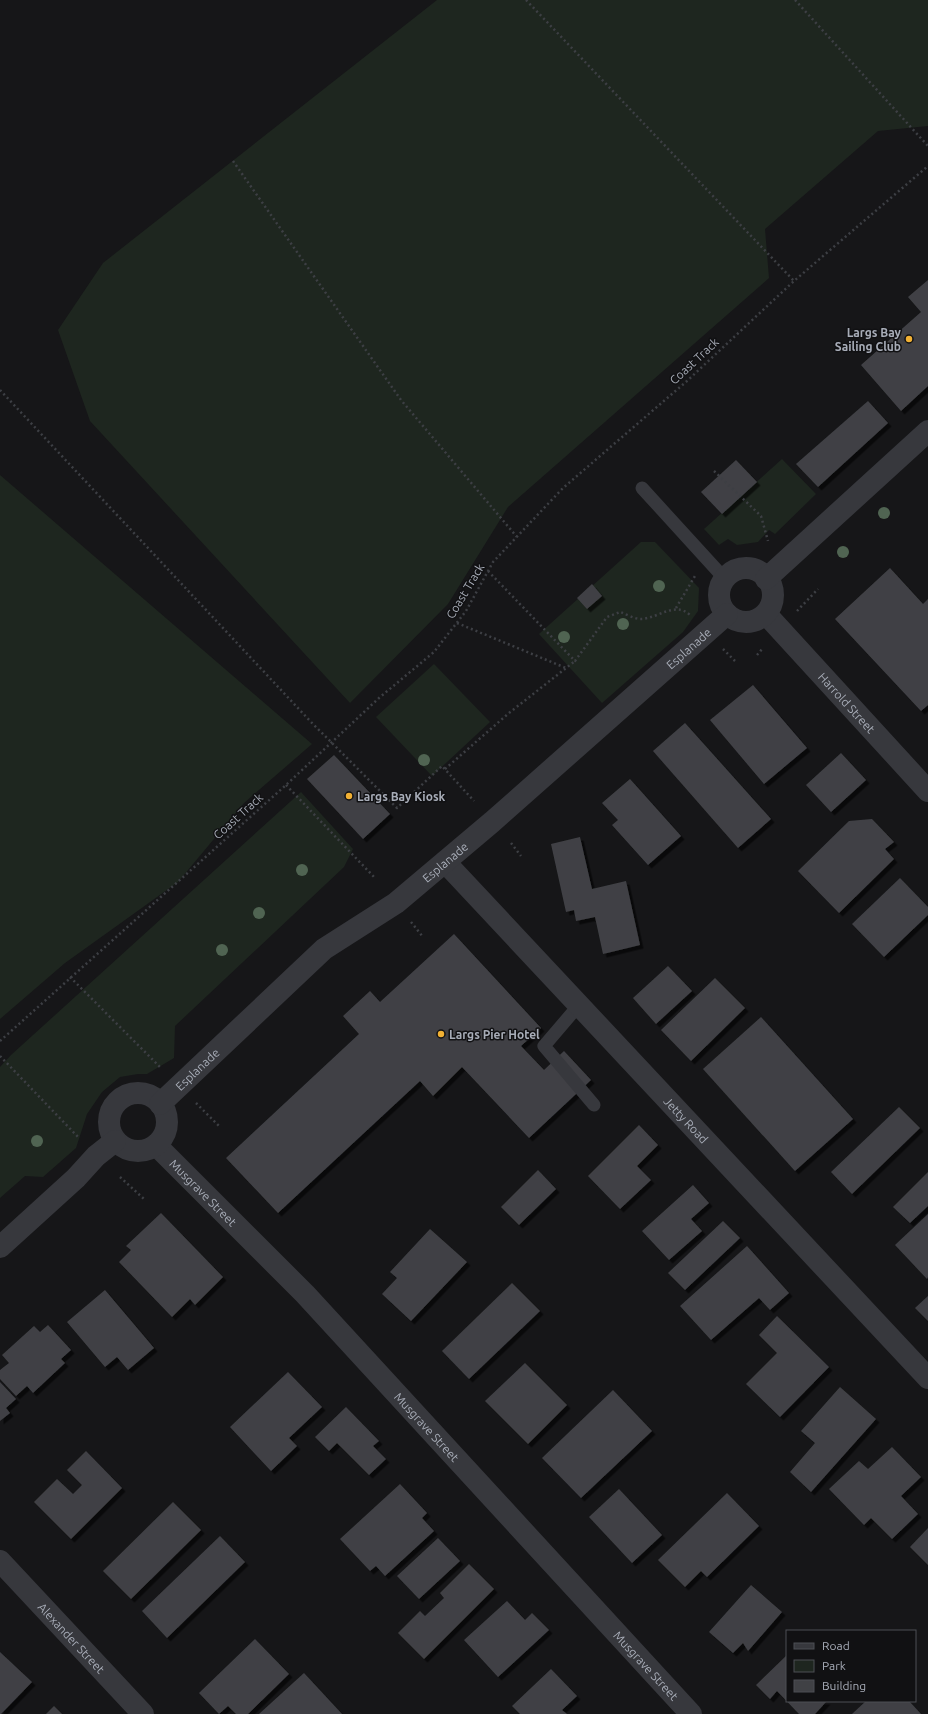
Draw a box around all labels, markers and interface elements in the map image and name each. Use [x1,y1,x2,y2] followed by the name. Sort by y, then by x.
[835,326,902,353] place label: Largs Bay Sailing Club
[904,334,914,344] marker: Largs Bay Sailing Club
[667,335,721,387] street label: Coast Track
[444,561,486,621] street label: Coast Track
[664,625,713,671] street label: Esplanade
[816,670,878,736] street label: Harrold Street
[211,790,265,842] street label: Coast Track
[357,790,446,803] place label: Largs Bay Kiosk
[344,791,354,801] marker: Largs Bay Kiosk
[420,839,470,884] street label: Esplanade
[449,1028,540,1041] place label: Largs Pier Hotel
[436,1029,446,1039] marker: Largs Pier Hotel
[173,1045,222,1093] street label: Esplanade
[662,1094,711,1145] street label: Jetty Road
[167,1156,240,1229] street label: Musgrave Street
[392,1390,462,1464] street label: Musgrave Street
[36,1600,108,1676] street label: Alexander Street
[611,1628,681,1703] street label: Musgrave Street
[786,1630,916,1702] legend
[822,1639,850,1652] text: Road
[822,1659,846,1672] text: Park
[822,1679,866,1692] text: Building

